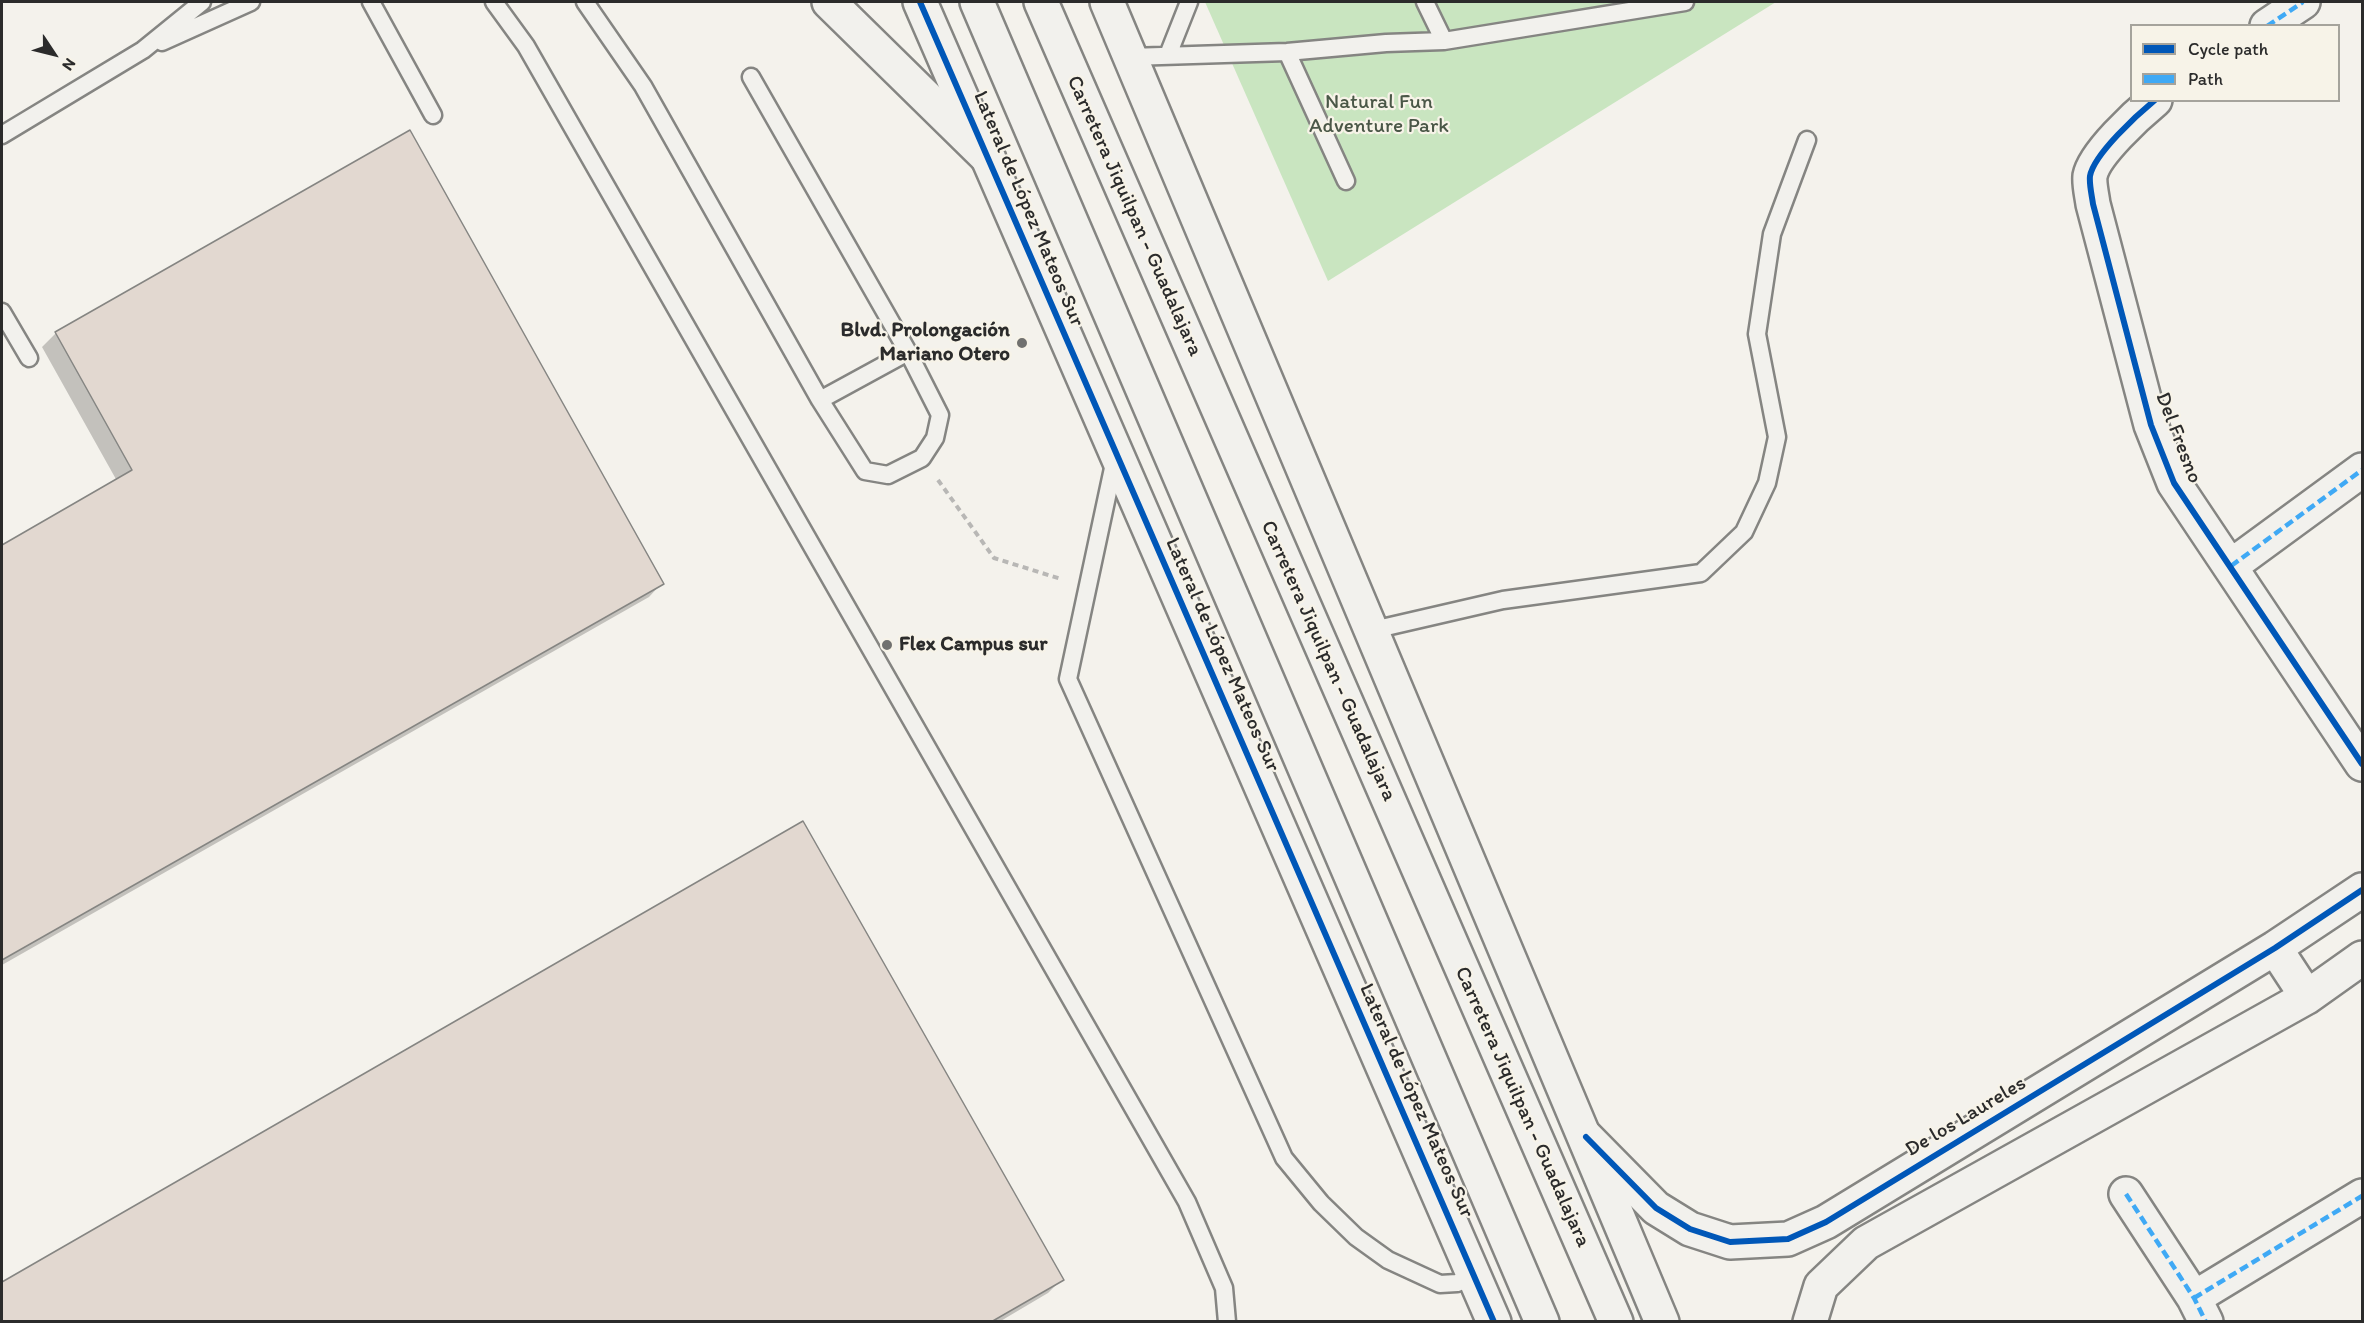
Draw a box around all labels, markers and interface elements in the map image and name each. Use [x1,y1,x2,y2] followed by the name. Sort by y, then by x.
[24,24,84,84] north arrow
[2130,24,2340,102] legend
[2188,38,2268,60] text: Cycle path
[58,55,80,74] text: N
[2188,68,2223,90] text: Path
[1061,72,1207,360] street label: Carretera Jiquilpan - Guadalajara
[967,87,1089,331] street label: Lateral de López Mateos Sur
[1309,90,1449,140] park label: Natural Fun Adventure Park
[841,318,1010,368] place label: Blvd. Prolongación Mariano Otero
[1015,336,1029,350] marker: Blvd. Prolongación Mariano Otero
[2149,389,2207,487] street label: Del Fresno
[1255,517,1401,805] street label: Carretera Jiquilpan - Guadalajara
[1159,534,1285,776] street label: Lateral de López Mateos Sur
[899,632,1047,658] place label: Flex Campus sur
[880,638,894,652] marker: Flex Campus sur
[1449,963,1595,1251] street label: Carretera Jiquilpan - Guadalajara
[1353,980,1479,1222] street label: Lateral de López Mateos Sur
[1901,1071,2031,1163] street label: De los Laureles

